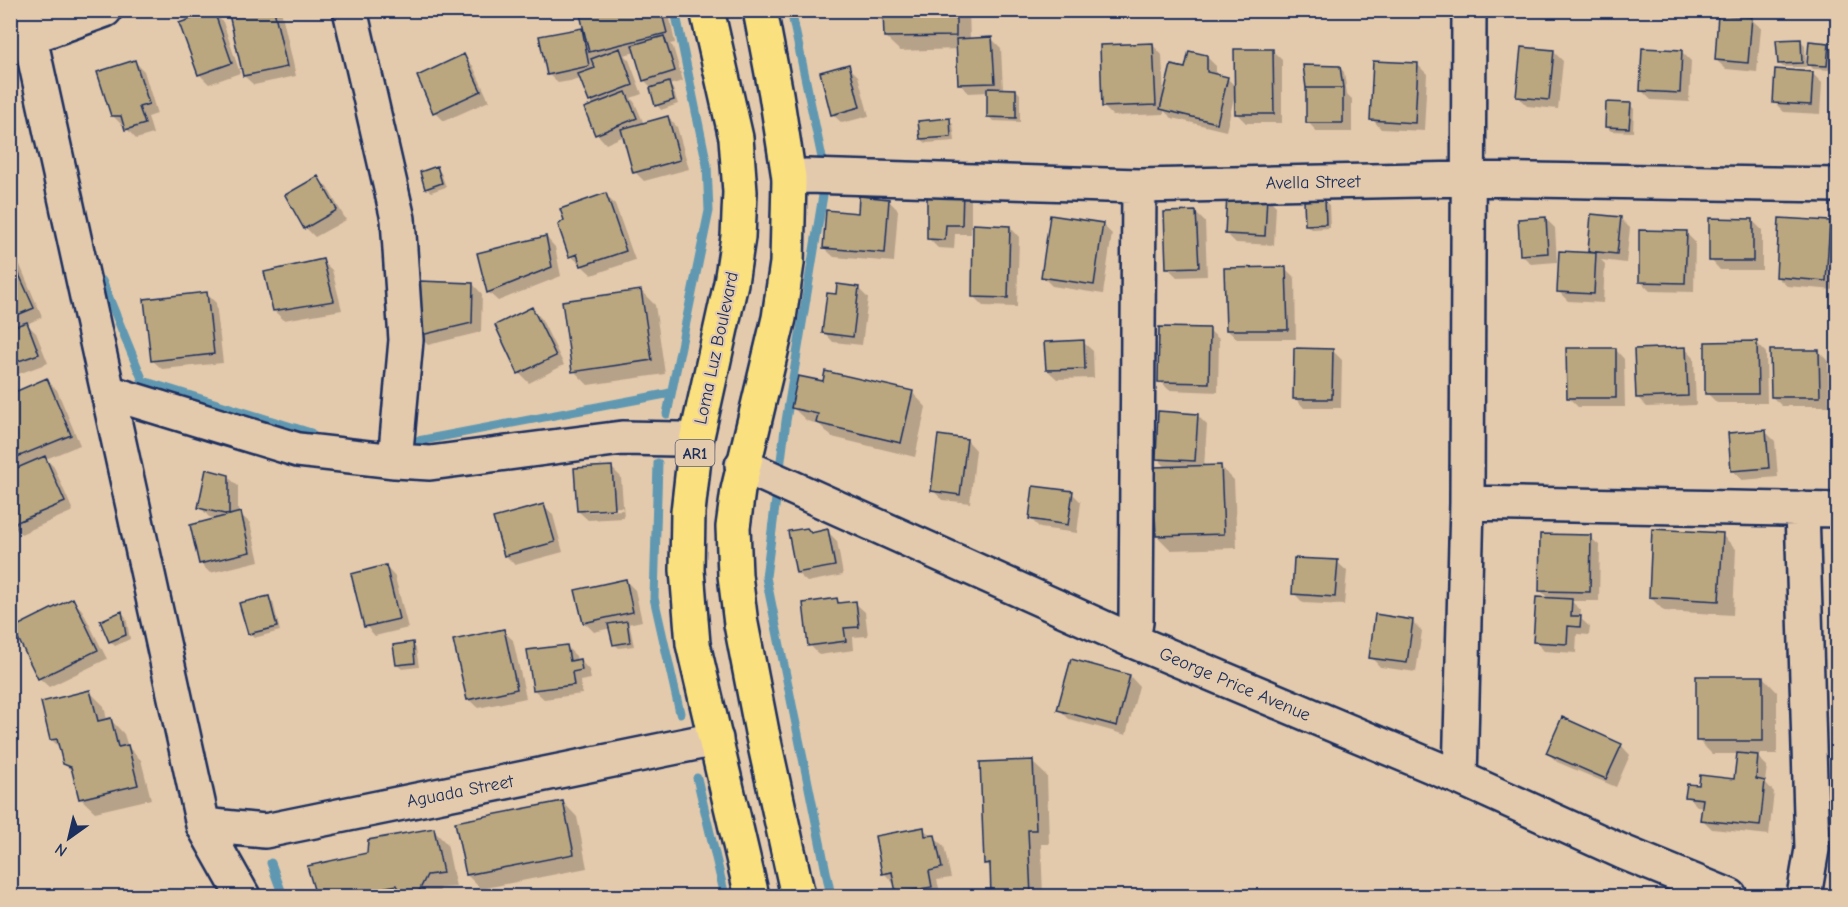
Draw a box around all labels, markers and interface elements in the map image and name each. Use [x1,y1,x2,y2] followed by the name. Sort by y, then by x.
[1265,171,1361,194] street label: Avella Street
[690,270,743,426] street label: Loma Luz Boulevard
[676,440,714,466] road number: AR1
[1156,643,1314,726] street label: George Price Avenue
[405,771,516,812] street label: Aguada Street
[39,808,99,868] north arrow
[52,839,71,860] text: N

